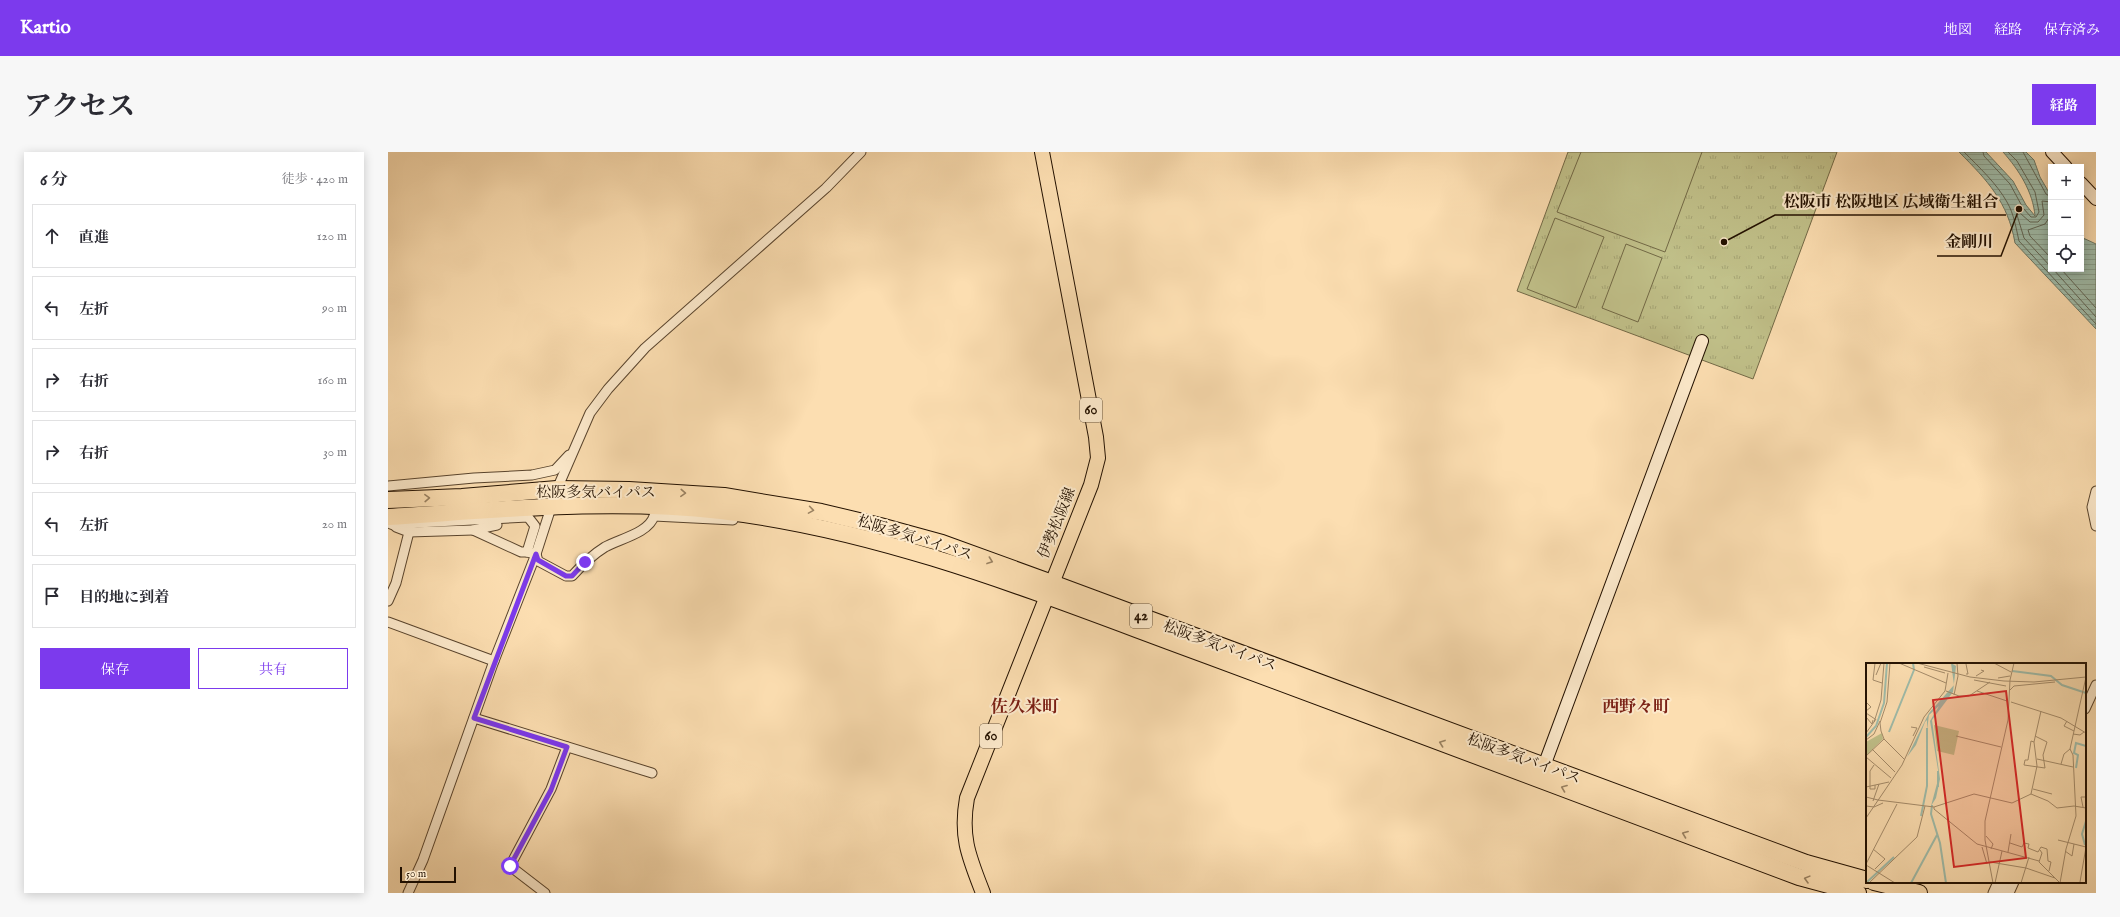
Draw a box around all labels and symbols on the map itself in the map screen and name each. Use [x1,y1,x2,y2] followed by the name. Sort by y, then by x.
[1775,187,2006,215] callout: 松阪市 松阪地区 広域衛生組合
[1784,193,1999,213] text: 松阪市 松阪地区 広域衛生組合
[1937,228,2001,256] callout: 金剛川
[1945,233,1993,253] text: 金剛川
[1080,398,1102,422] road number: 60
[536,483,656,502] street label: 松阪多気バイパス
[1034,485,1080,561] street label: 伊勢松阪線
[679,489,686,498] one-way arrow
[424,493,430,502] one-way arrow
[808,505,814,514] one-way arrow
[855,511,975,565] street label: 松阪多気バイパス
[576,553,594,571] route end
[986,556,993,564] one-way arrow
[1130,604,1152,628] road number: 42
[1161,617,1279,675] street label: 松阪多気バイパス
[1866,663,2086,883] inset map
[991,697,1059,718] district label: 佐久米町
[1602,697,1670,718] district label: 西野々町
[980,724,1002,748] road number: 60
[1465,730,1583,788] street label: 松阪多気バイパス
[1438,739,1445,747] one-way arrow
[1560,784,1567,792] one-way arrow
[1682,830,1689,839] one-way arrow
[501,857,519,875] route start
[400,865,456,884] scale bar
[1804,875,1811,884] one-way arrow

